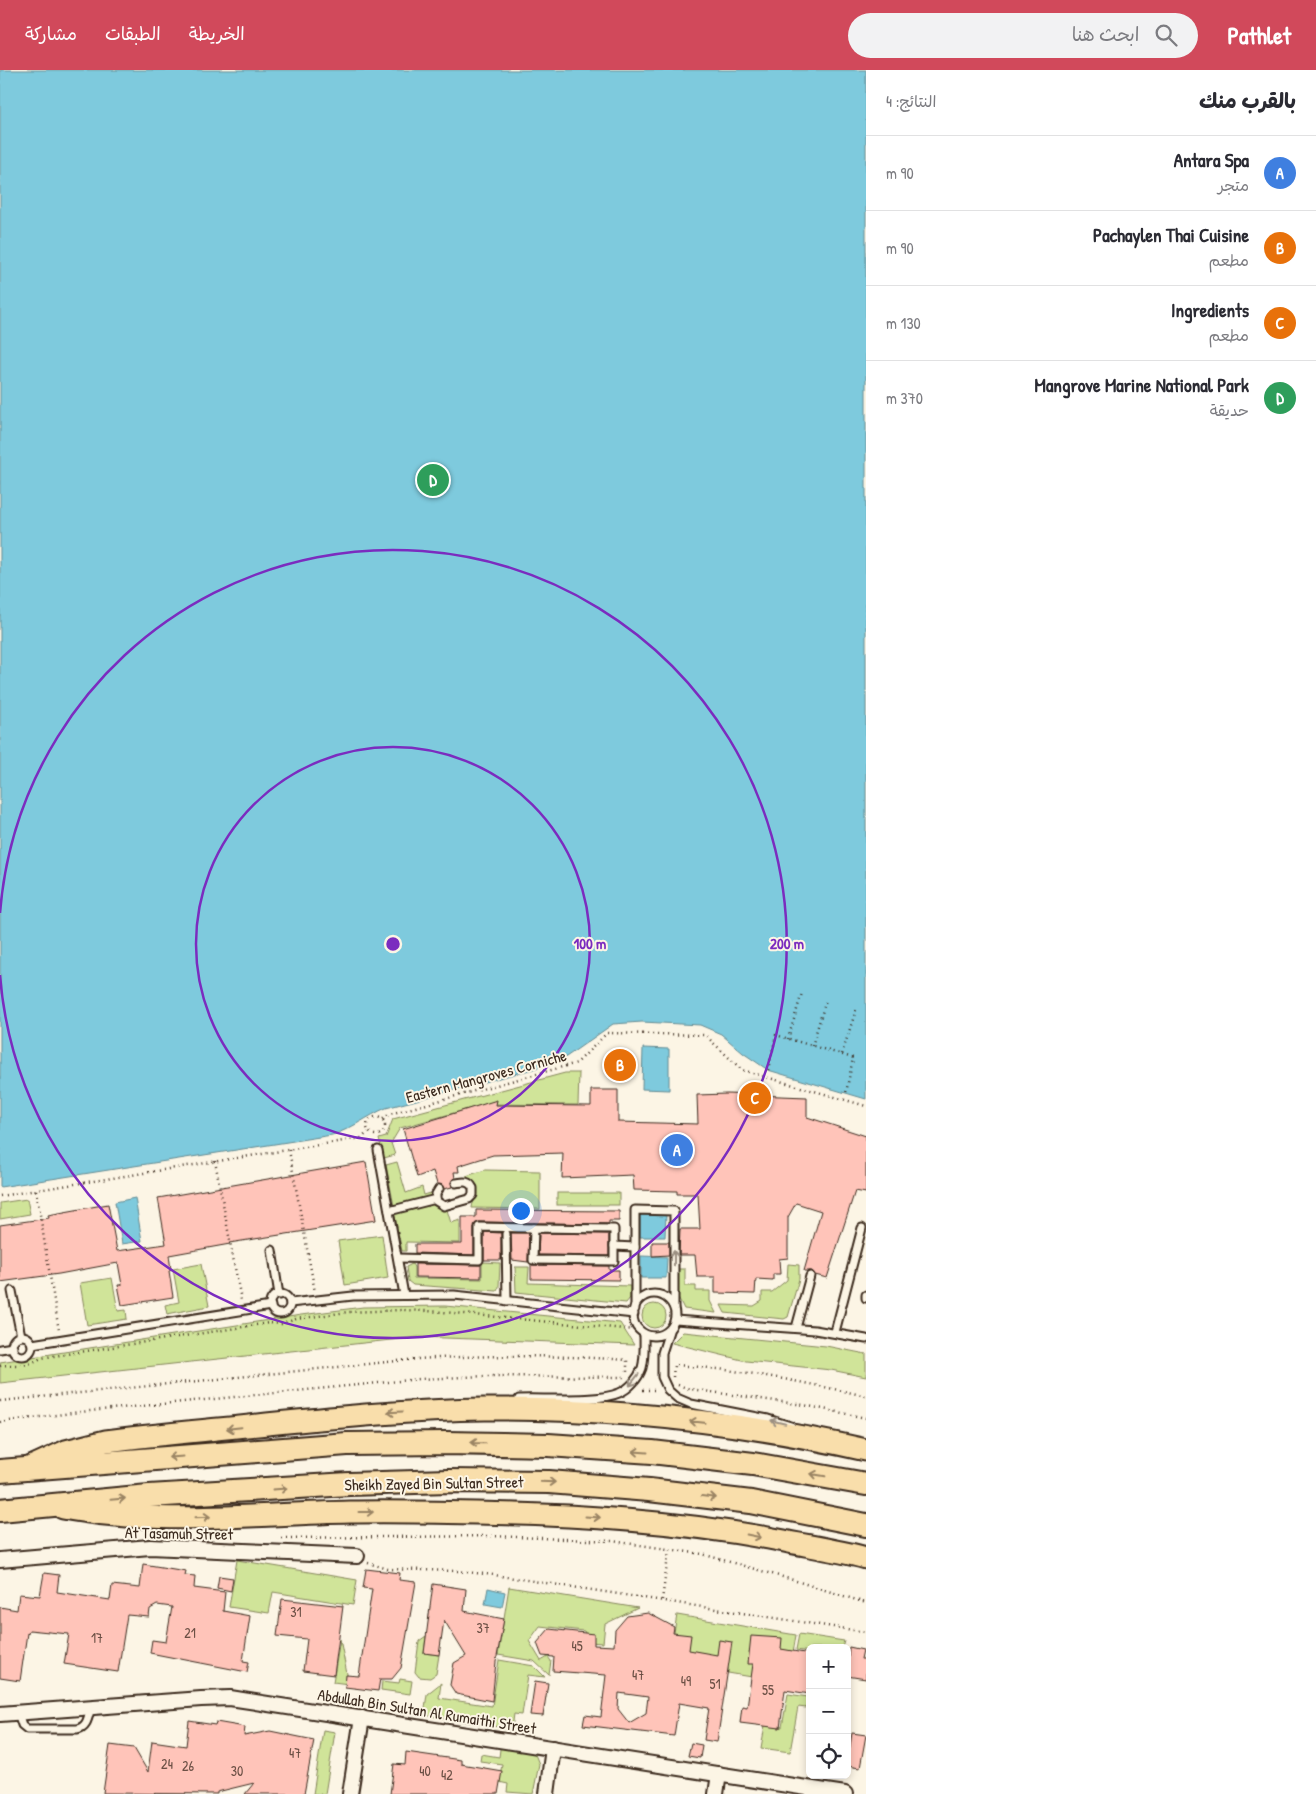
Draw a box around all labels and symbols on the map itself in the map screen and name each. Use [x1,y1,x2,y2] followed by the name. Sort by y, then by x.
[417,461,449,499] pin: D
[574,933,606,954] text: 100 m
[770,933,804,954] text: 200 m
[384,935,402,953] centre of rings
[403,1044,569,1108] street label: Eastern Mangroves Corniche
[604,1046,636,1084] pin: B
[739,1079,771,1117] pin: C
[661,1131,693,1169] pin: A
[508,1198,534,1224] your location
[669,1250,679,1266] one-way arrow
[629,1373,640,1386] one-way arrow
[388,1408,404,1417] one-way arrow
[690,1417,706,1427] one-way arrow
[771,1417,787,1426] one-way arrow
[226,1423,242,1433] one-way arrow
[470,1438,486,1448] one-way arrow
[632,1447,648,1456] one-way arrow
[168,1452,184,1461] one-way arrow
[344,1470,524,1496] street label: Sheikh Zayed Bin Sultan Street
[810,1470,826,1480] one-way arrow
[539,1477,555,1487] one-way arrow
[272,1484,288,1493] one-way arrow
[701,1492,717,1502] one-way arrow
[110,1494,126,1504] one-way arrow
[358,1507,374,1517] one-way arrow
[195,1512,211,1522] one-way arrow
[585,1512,601,1521] one-way arrow
[125,1521,234,1545] street label: At Tasamuh Street
[746,1531,762,1541] one-way arrow
[290,1602,302,1621] house number: 31
[476,1618,490,1637] house number: 37
[184,1623,196,1642] house number: 21
[91,1628,103,1647] house number: 17
[571,1636,583,1655] house number: 45
[632,1665,644,1684] house number: 47
[681,1671,691,1690] house number: 49
[709,1674,721,1693] house number: 51
[762,1680,774,1699] house number: 55
[316,1683,538,1739] street label: Abdullah Bin Sultan Al Rumaithi Street
[289,1743,301,1762] house number: 47
[161,1754,173,1773] house number: 24
[182,1756,194,1775] house number: 26
[231,1761,243,1780] house number: 30
[419,1761,431,1780] house number: 40
[441,1765,453,1784] house number: 42

